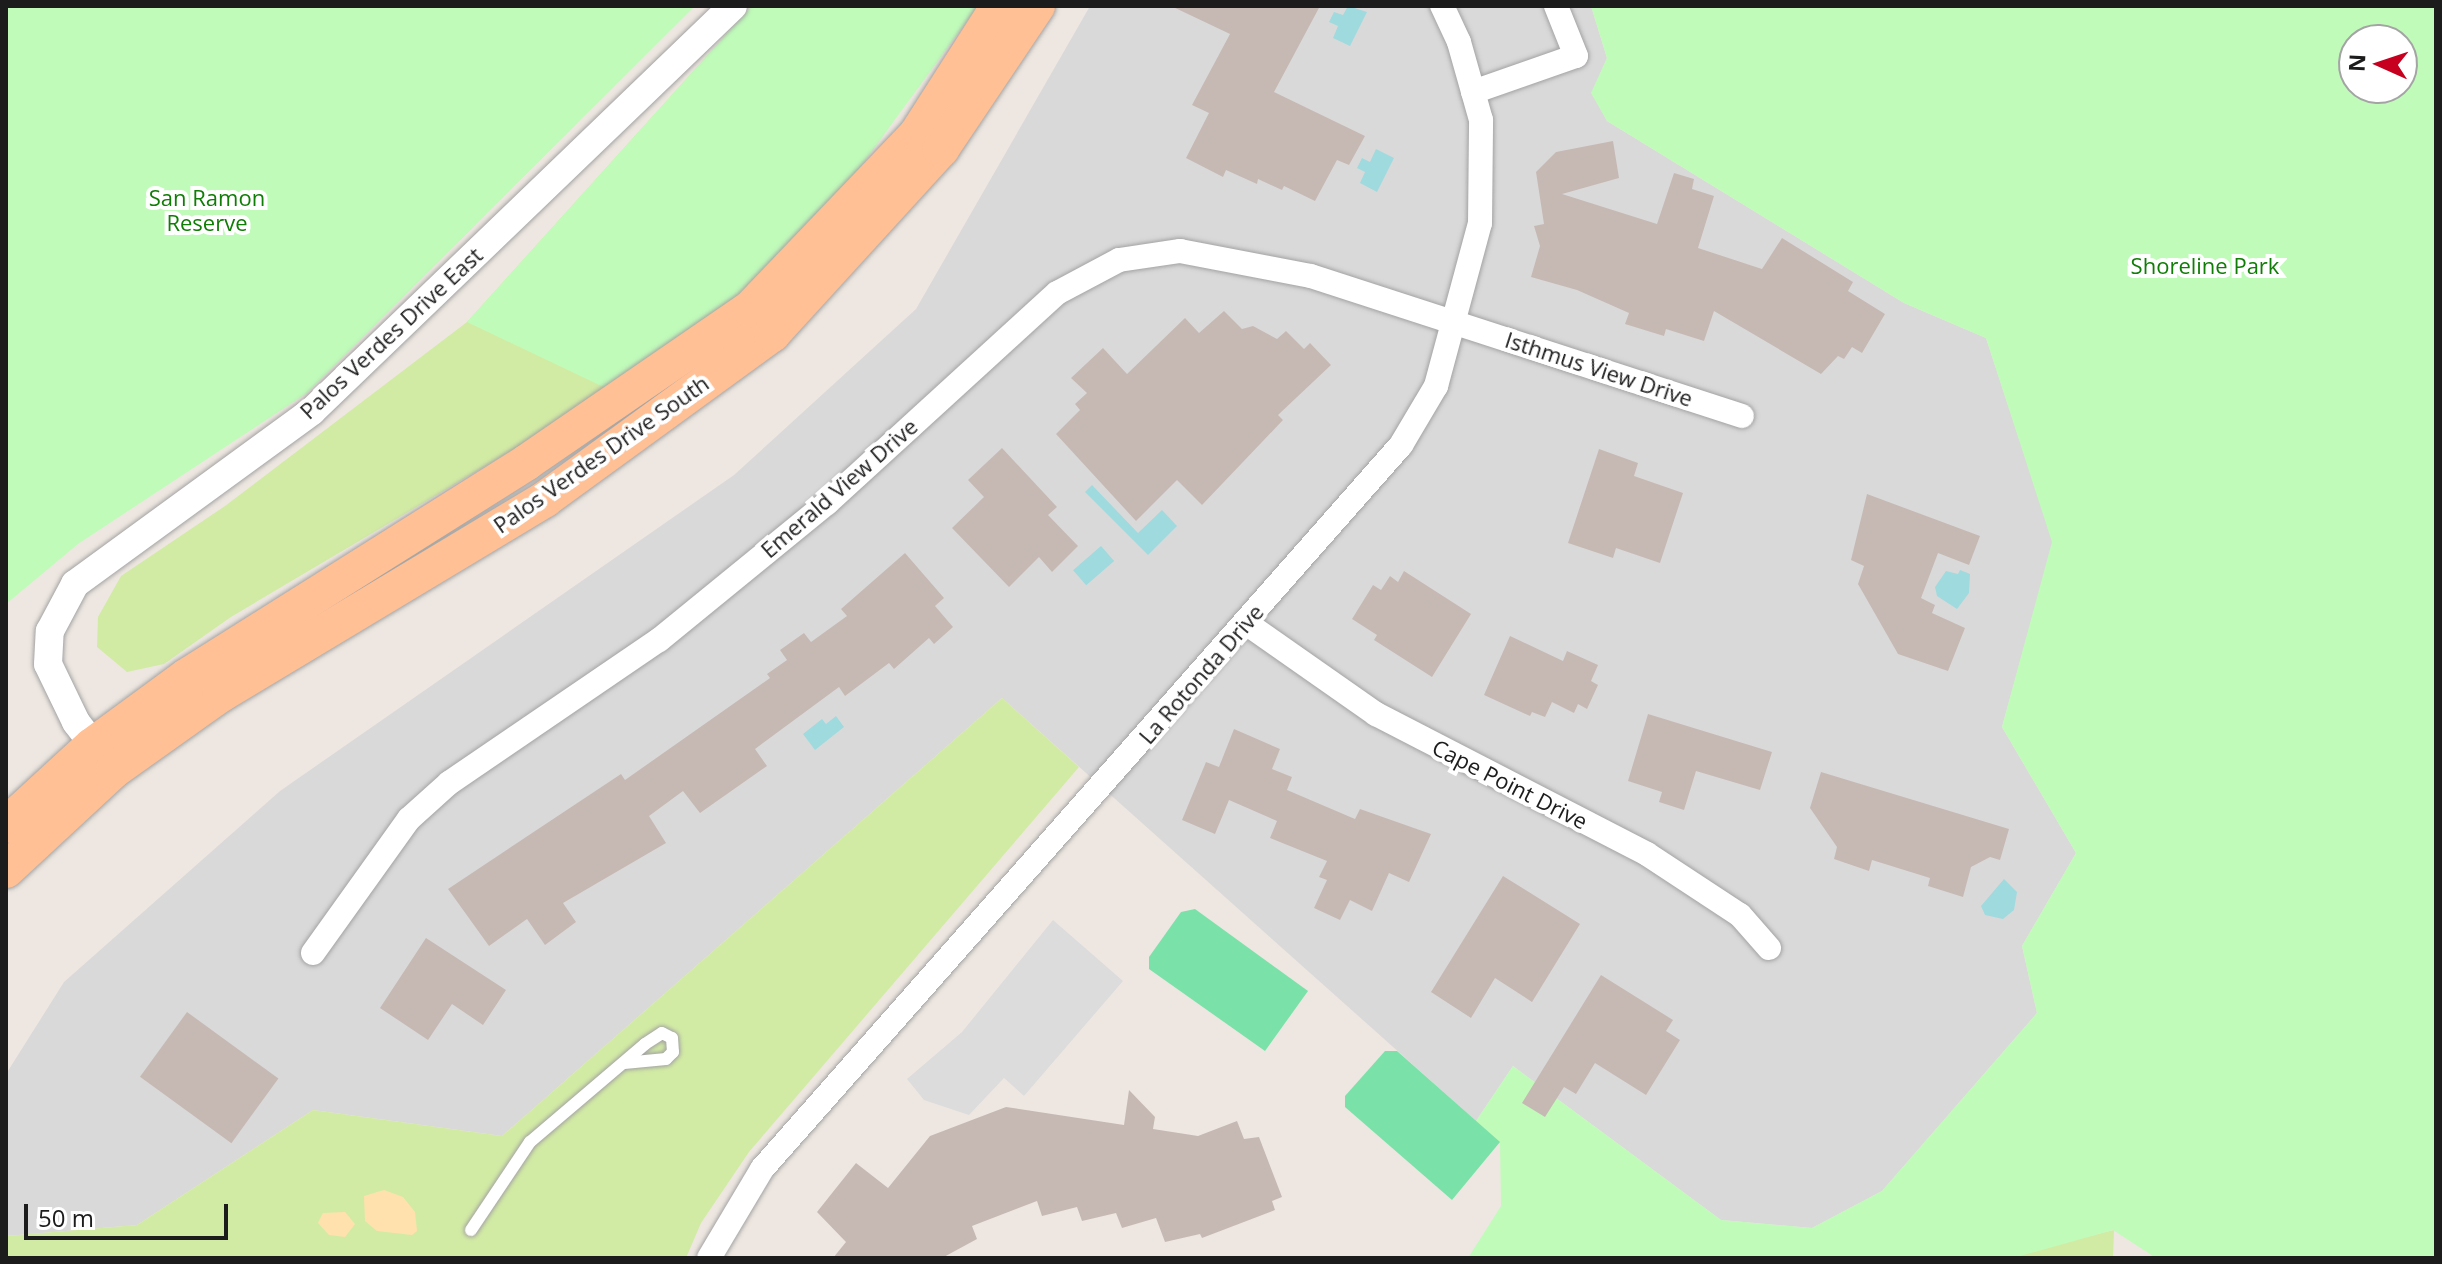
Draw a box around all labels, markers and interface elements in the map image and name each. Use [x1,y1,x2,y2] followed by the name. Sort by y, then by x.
[2338,24,2418,104] north arrow
[2341,53,2371,73] text: N
[149,184,265,236] park label: San Ramon Reserve
[295,242,487,424] street label: Palos Verdes Drive East
[2131,253,2279,279] park label: Shoreline Park
[1502,326,1696,412] street label: Isthmus View Drive
[488,370,714,538] street label: Palos Verdes Drive South
[755,413,923,563] street label: Emerald View Drive
[1133,599,1269,749] street label: La Rotonda Drive
[1428,734,1592,834] street label: Cape Point Drive
[28,1188,232,1238] scale bar
[38,1201,94,1234] text: 50 m

